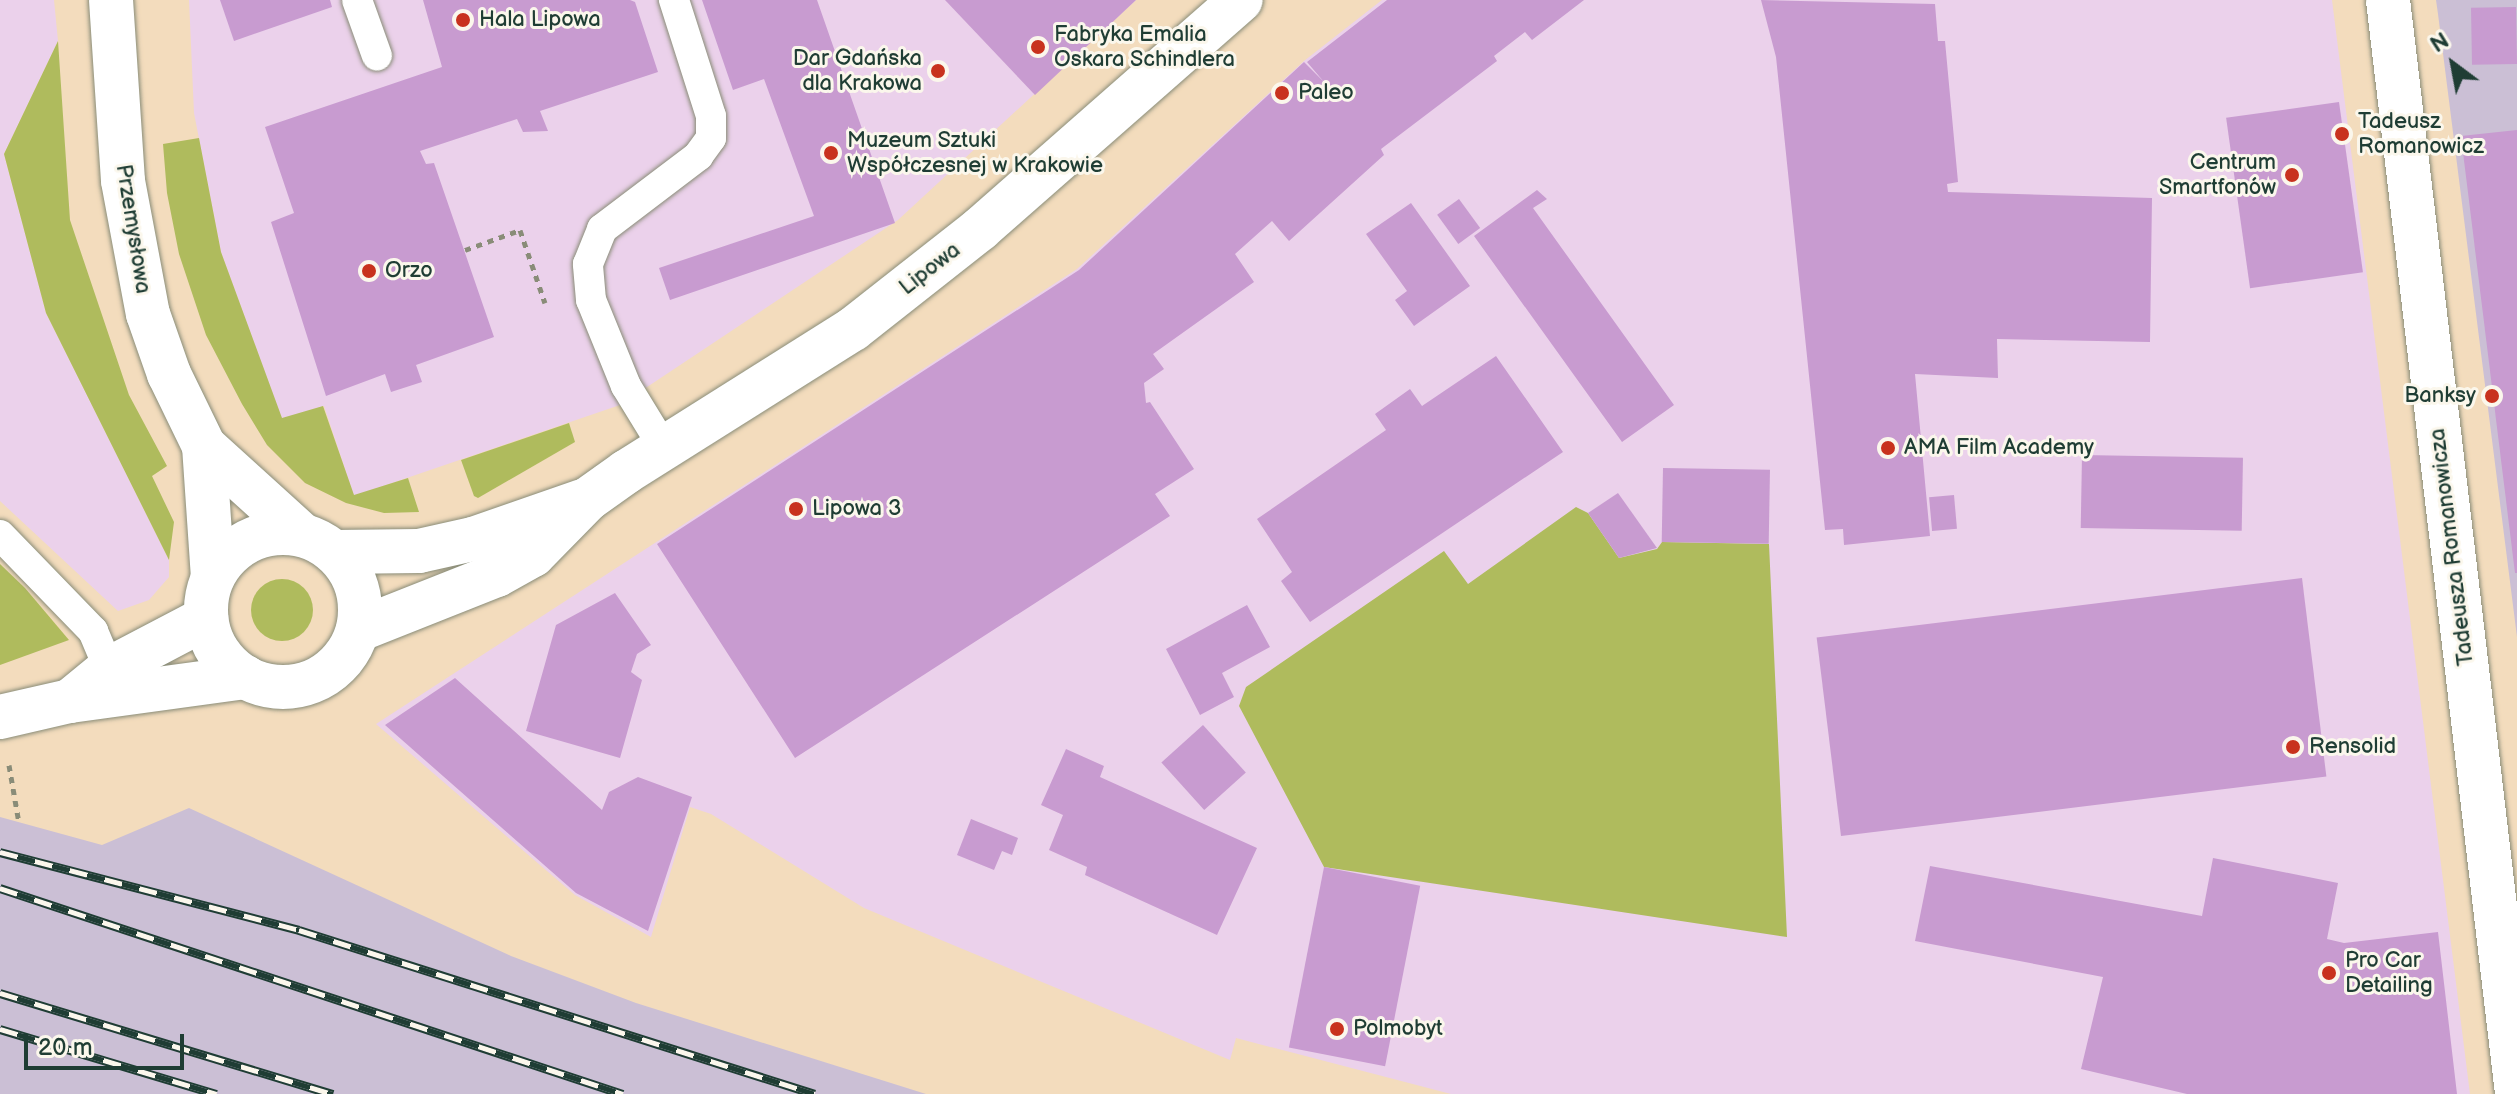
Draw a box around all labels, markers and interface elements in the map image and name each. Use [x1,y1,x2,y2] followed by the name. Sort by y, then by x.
[479,7,601,33] place label: Hala Lipowa
[454,11,472,29] marker: Hala Lipowa
[1054,21,1235,72] place label: Fabryka Emalia Oskara Schindlera
[2413,24,2493,104] north arrow
[2426,27,2454,59] text: N
[1029,38,1047,56] marker: Fabryka Emalia Oskara Schindlera
[793,45,922,96] place label: Dar Gdańska dla Krakowa
[929,62,947,80] marker: Dar Gdańska dla Krakowa
[1298,80,1354,106] place label: Paleo
[1273,84,1291,102] marker: Paleo
[2358,108,2484,160] place label: Tadeusz Romanowicz
[2333,125,2351,143] marker: Tadeusz Romanowicz
[847,127,1103,178] place label: Muzeum Sztuki Współczesnej w Krakowie
[822,144,840,162] marker: Muzeum Sztuki Współczesnej w Krakowie
[2159,149,2276,200] place label: Centrum Smartfonów
[110,163,156,295] street label: Przemysłowa
[2283,166,2301,184] marker: Centrum Smartfonów
[894,237,966,301] street label: Lipowa
[385,258,433,284] place label: Orzo
[360,262,378,280] marker: Orzo
[2404,383,2476,409] place label: Banksy
[2483,387,2501,405] marker: Banksy
[2424,427,2480,667] street label: Tadeusza Romanowicza
[1904,435,2094,461] place label: AMA Film Academy
[1879,439,1897,457] marker: AMA Film Academy
[812,496,901,522] place label: Lipowa 3
[787,500,805,518] marker: Lipowa 3
[2309,734,2396,760] place label: Rensolid
[2284,738,2302,756] marker: Rensolid
[2345,947,2433,998] place label: Pro Car Detailing
[2320,964,2338,982] marker: Pro Car Detailing
[1353,1016,1443,1042] place label: Polmobyt
[28,1018,188,1068] scale bar
[1328,1020,1346,1038] marker: Polmobyt
[38,1033,93,1062] text: 20 m

